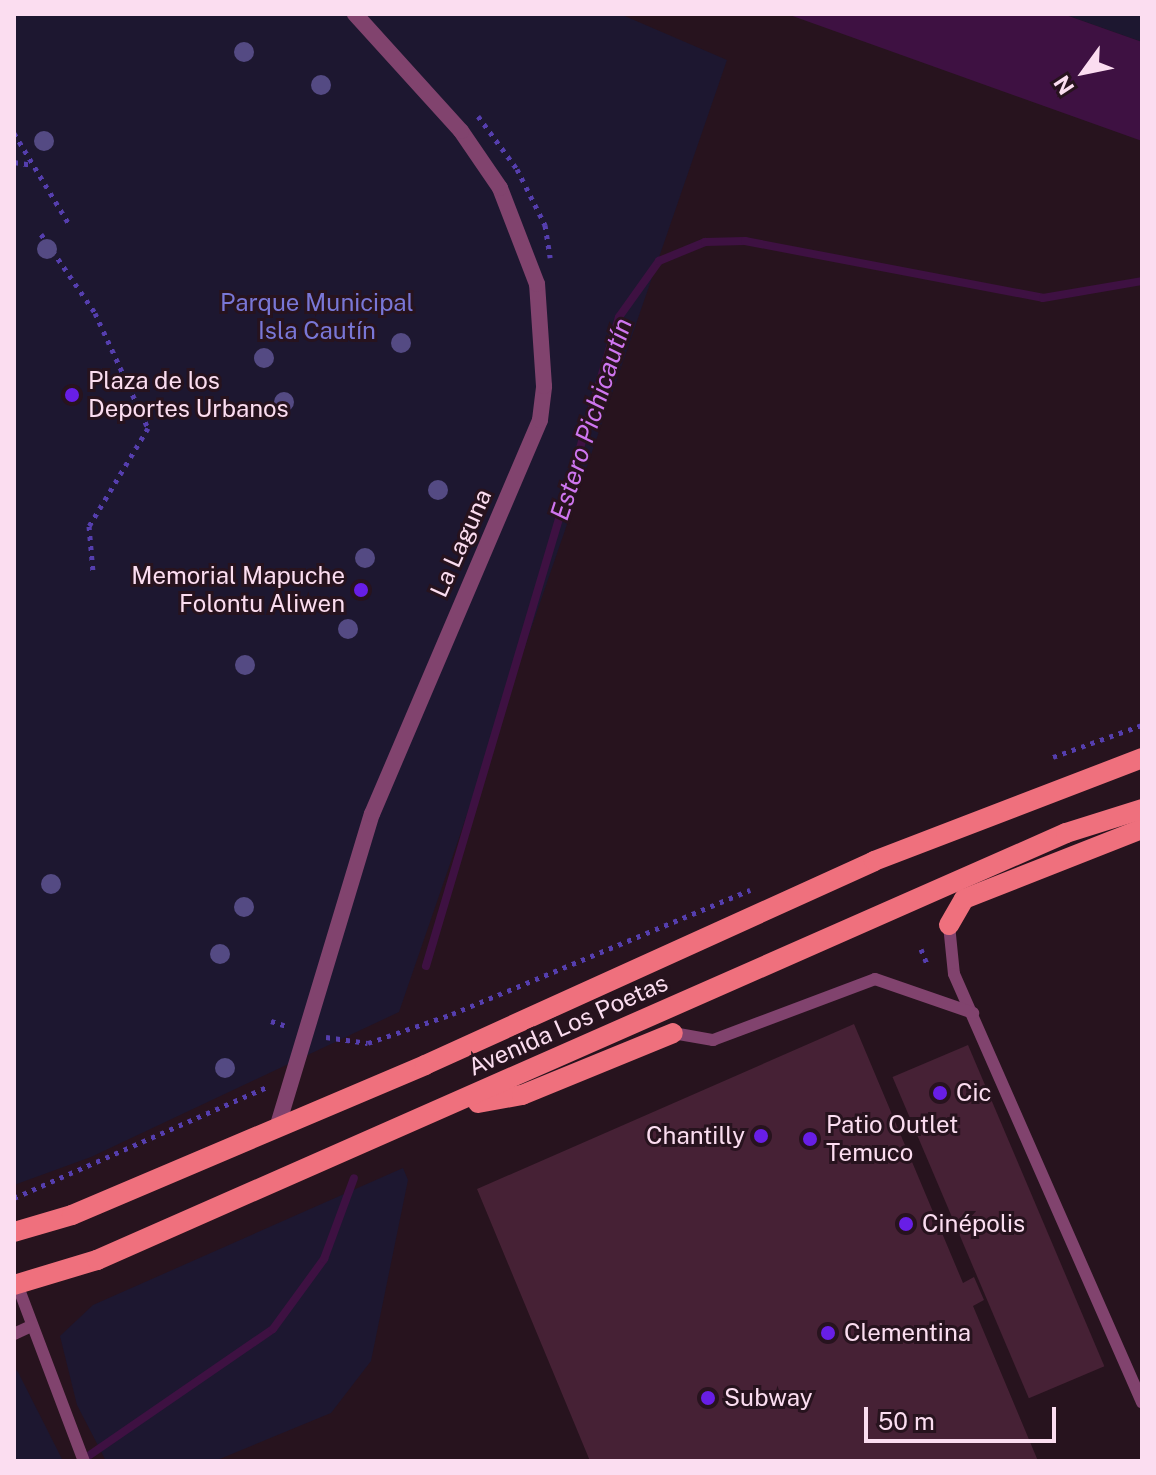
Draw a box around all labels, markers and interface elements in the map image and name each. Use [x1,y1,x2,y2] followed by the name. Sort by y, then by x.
[1044,32,1124,112] north arrow
[1048,71,1079,99] text: N
[220,289,414,345] park label: Parque Municipal Isla Cautín
[544,314,638,524] water label: Estero Pichicautín
[88,367,289,423] place label: Plaza de los Deportes Urbanos
[63,386,81,404] marker: Plaza de los Deportes Urbanos
[424,485,498,601] street label: La Laguna
[131,562,345,618] place label: Memorial Mapuche Folontu Aliwen
[352,581,370,599] marker: Memorial Mapuche Folontu Aliwen
[464,968,672,1082] street label: Avenida Los Poetas
[956,1079,992,1107] place label: Cic
[931,1084,949,1102] marker: Cic
[826,1111,958,1167] place label: Patio Outlet Temuco
[646,1122,745,1150] place label: Chantilly
[752,1127,770,1145] marker: Chantilly
[801,1130,819,1148] marker: Patio Outlet Temuco
[922,1210,1025,1238] place label: Cinépolis
[897,1215,915,1233] marker: Cinépolis
[844,1319,971,1347] place label: Clementina
[819,1324,837,1342] marker: Clementina
[724,1384,812,1412] place label: Subway
[699,1389,717,1407] marker: Subway
[868,1391,1060,1441] scale bar
[878,1407,935,1435] text: 50 m

